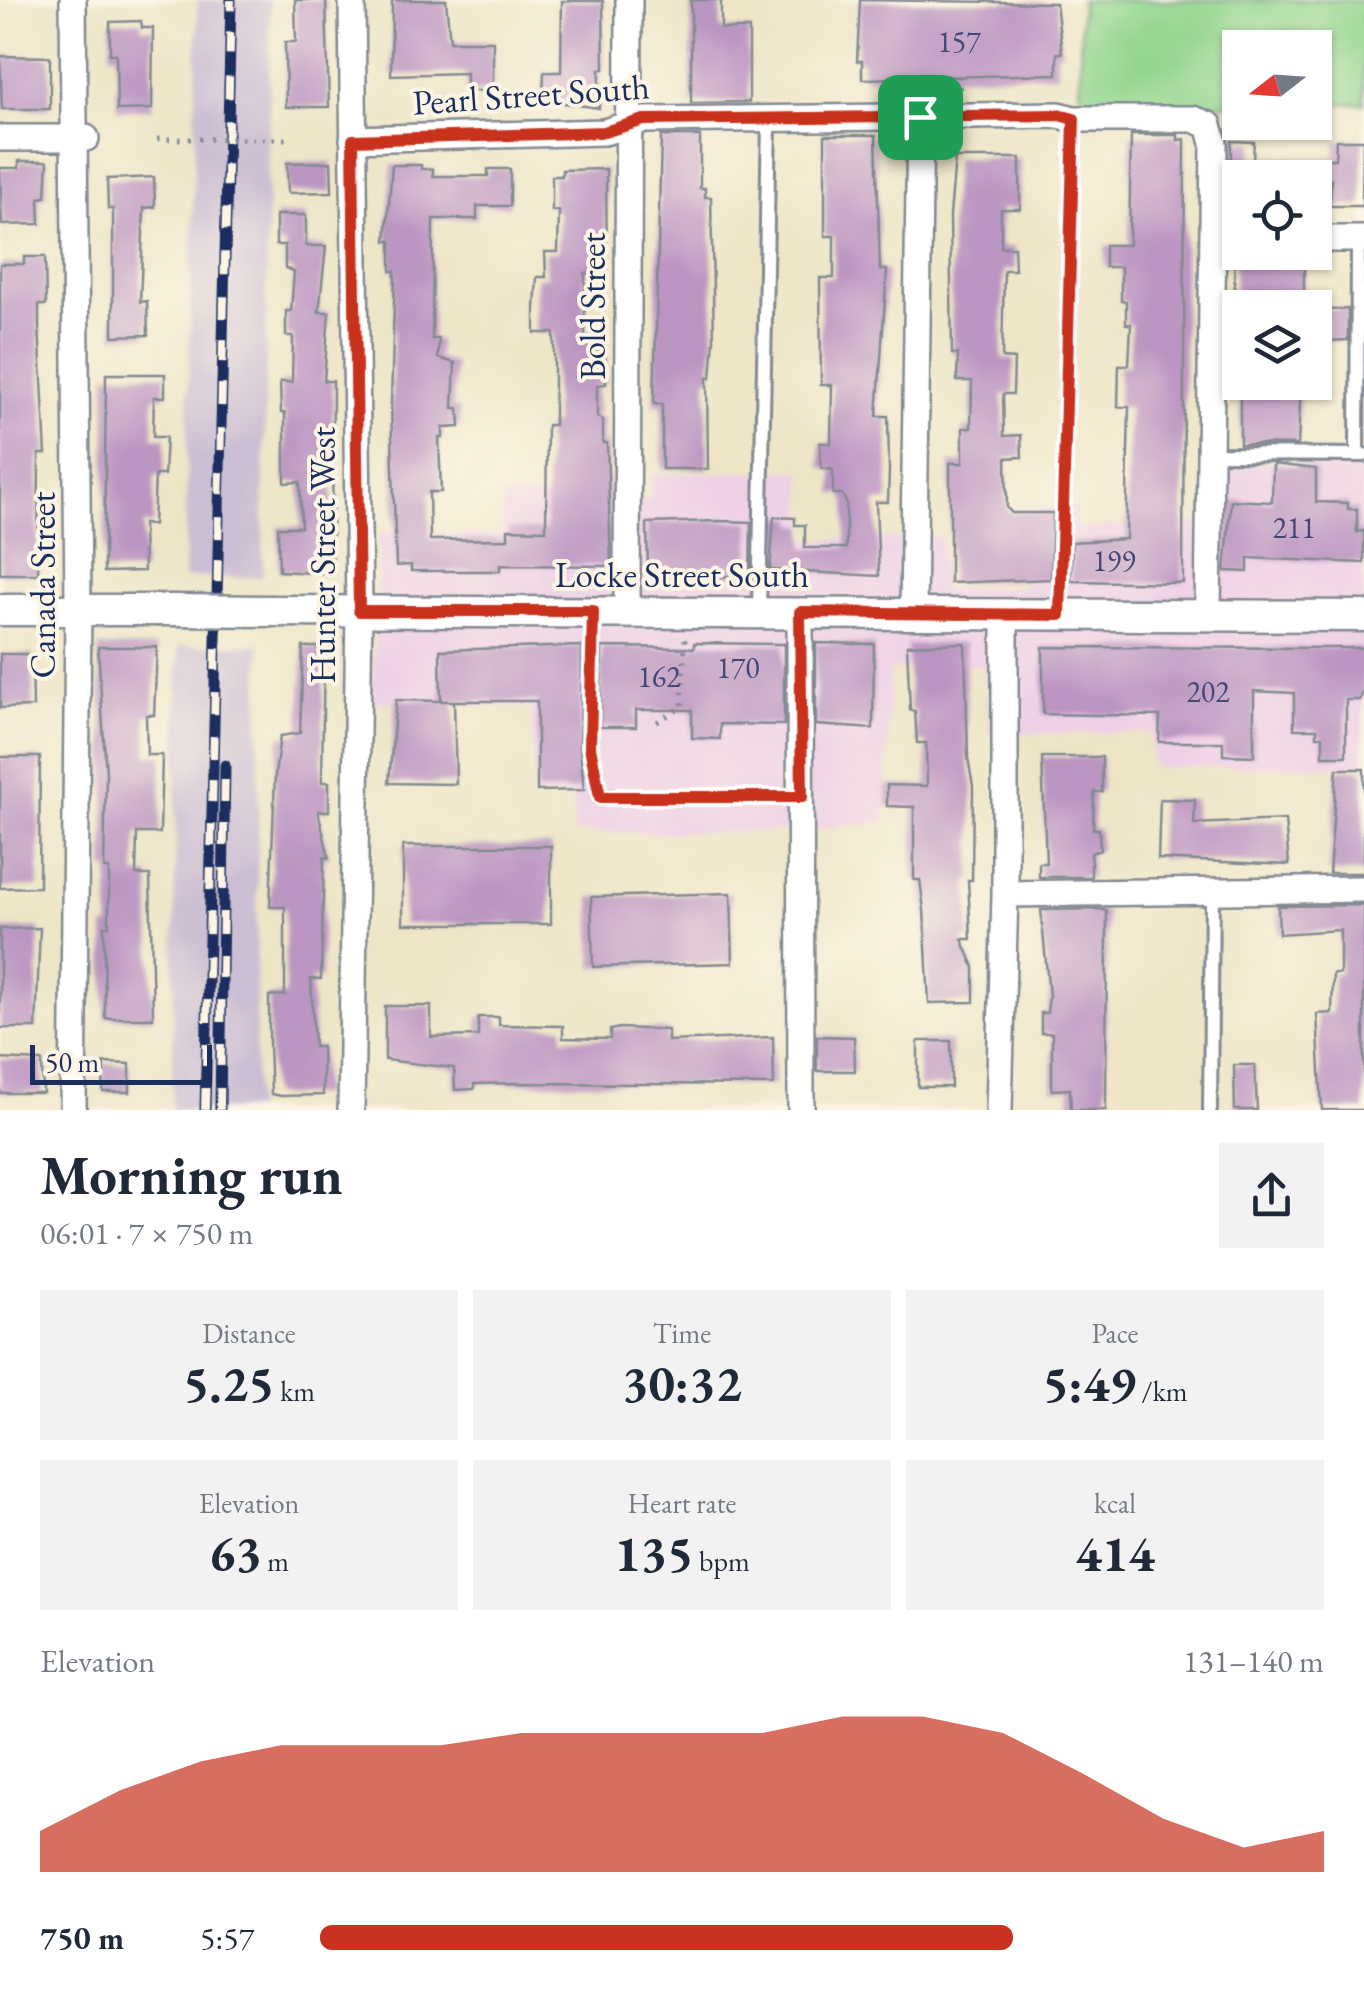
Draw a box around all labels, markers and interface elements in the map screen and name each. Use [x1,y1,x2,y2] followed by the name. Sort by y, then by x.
[937,22,981,61] house number: 157
[1222,30,1332,140] north arrow
[1222,30,1332,400] map controls
[411,63,651,125] street label: Pearl Street South
[878,75,963,160] pin
[893,90,948,145] icon: arrive
[1222,160,1332,270] button: locate
[570,232,615,380] street label: Bold Street
[1222,290,1332,400] button: layers
[300,426,345,684] street label: Hunter Street West
[20,492,65,678] street label: Canada Street
[1272,508,1316,547] house number: 211
[1092,541,1136,580] house number: 199
[555,552,809,597] street label: Locke Street South
[716,648,760,687] house number: 170
[637,657,681,696] house number: 162
[1186,672,1230,711] house number: 202
[30,1040,212,1084] scale bar
[45,1044,99,1080] text: 50 m
[40,1139,343,1210] text: Morning run
[1219,1143,1324,1248] button: share
[40,1212,253,1254] text: 06:01 · 7 × 750 m
[202,1315,296,1351] text: Distance
[653,1315,711,1351] text: Time
[1092,1315,1138,1351] text: Pace
[183,1351,275,1416] text: 5.25
[622,1351,742,1416] text: 30:32
[1042,1351,1136,1416] text: 5:49
[275,1373,315,1409] text: km
[1136,1373,1188,1409] text: /km
[199,1485,299,1521] text: Elevation
[628,1485,736,1521] text: Heart rate
[1094,1485,1136,1521] text: kcal
[209,1521,262,1586] text: 63
[614,1521,694,1586] text: 135
[1075,1521,1155,1586] text: 414
[262,1543,289,1579] text: m
[694,1543,750,1579] text: bpm
[40,1640,155,1682] text: Elevation
[1183,1640,1324,1682] text: 131–140 m
[40,1917,124,1959] text: 750 m
[200,1917,254,1959] text: 5:57

